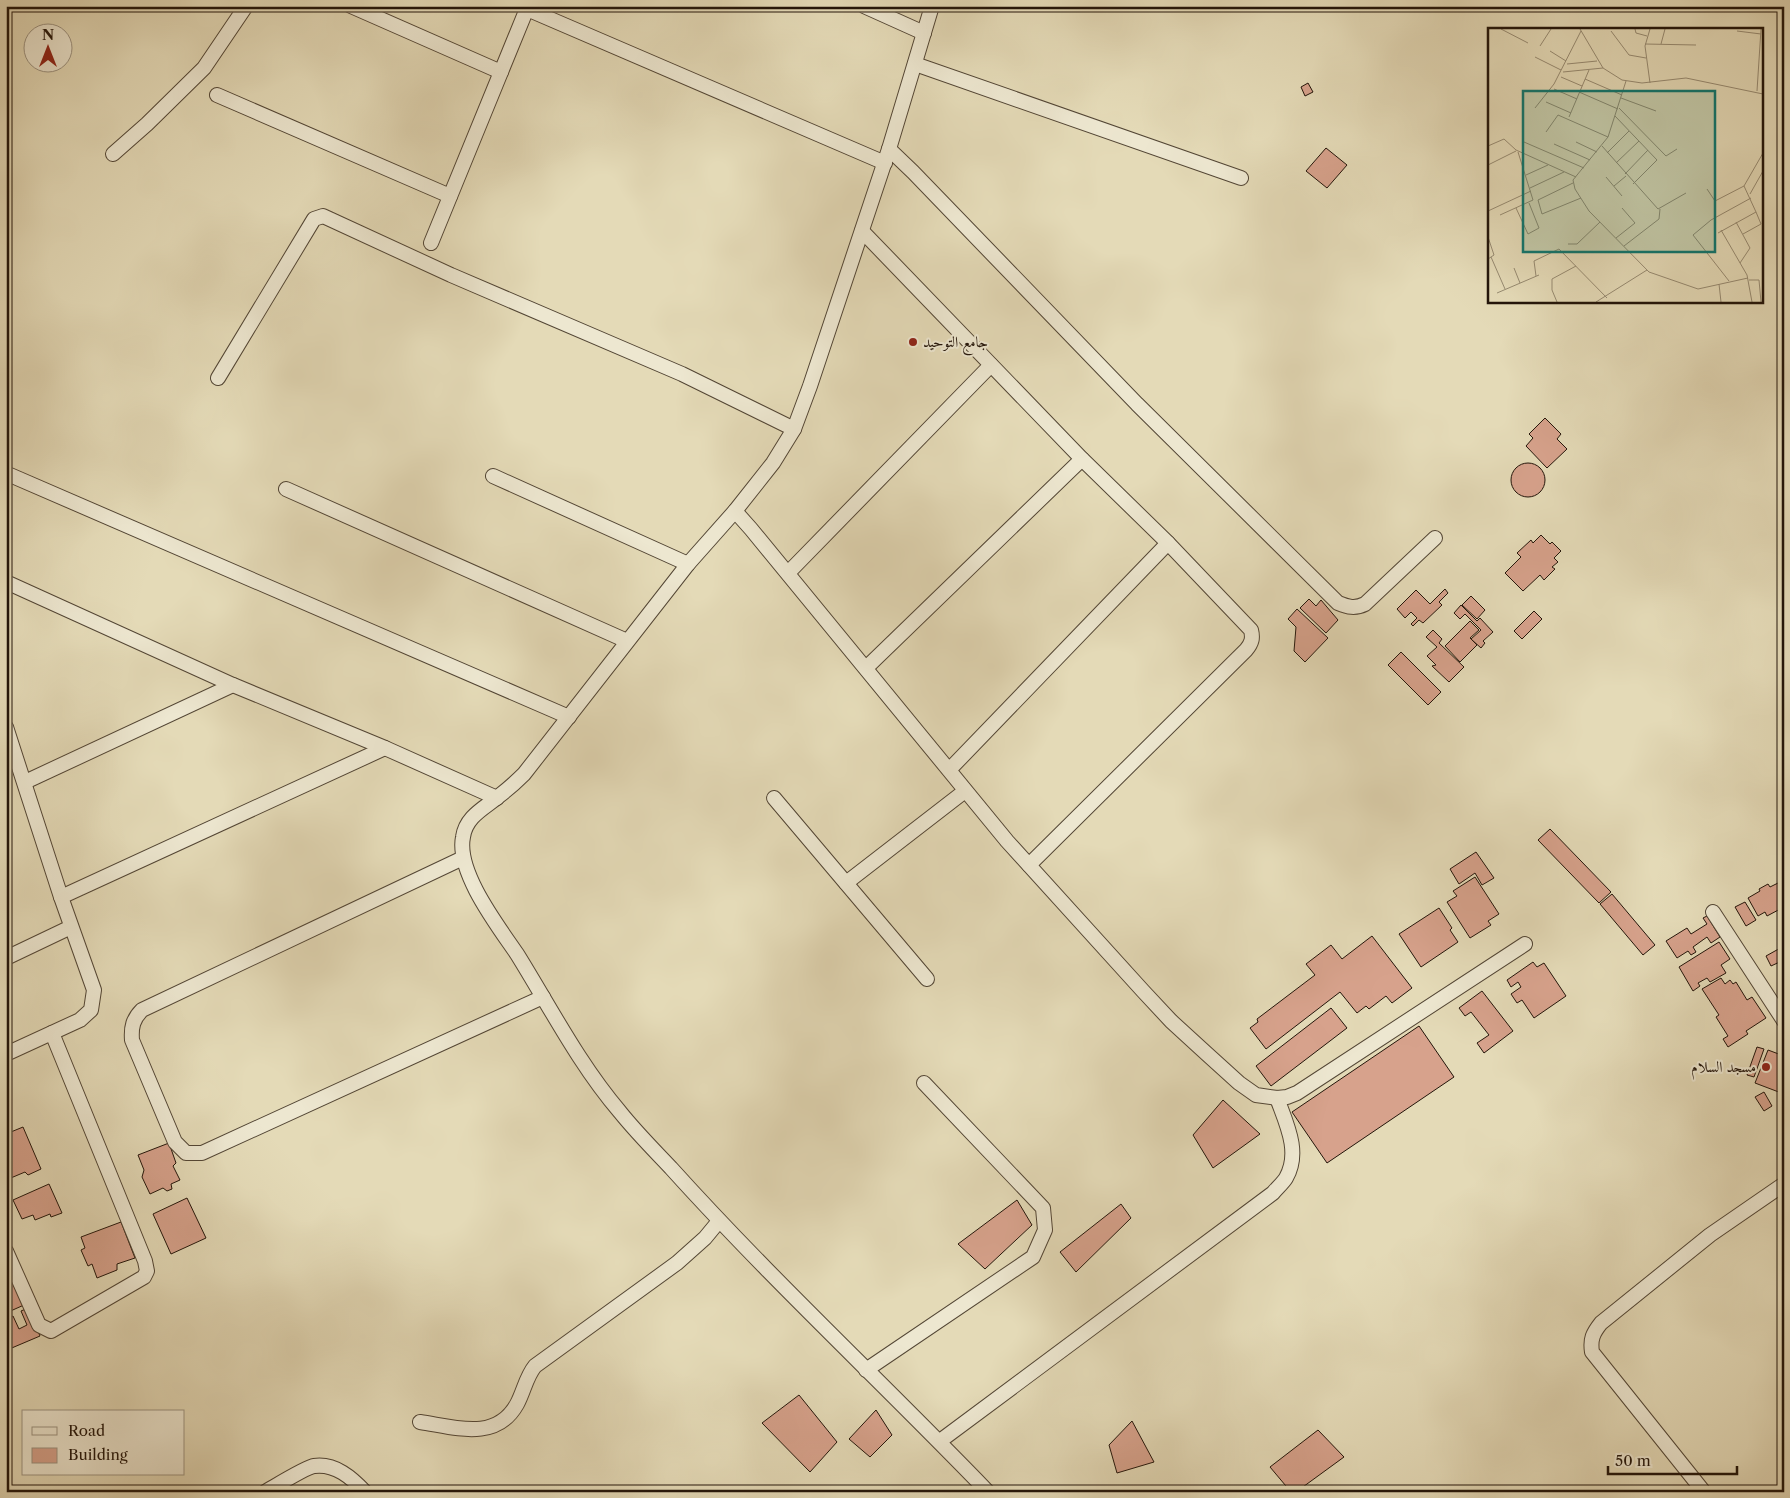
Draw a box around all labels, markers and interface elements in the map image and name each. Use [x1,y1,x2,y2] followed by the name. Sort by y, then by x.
[22,22,72,72] north arrow
[42,26,54,44] text: N
[1488,28,1762,302] inset map
[923,332,988,356] place label: جامع التوحيد
[907,336,919,348] marker: جامع التوحيد
[1691,1057,1756,1080] place label: مسجد السلام
[1760,1061,1772,1073] marker: مسجد السلام
[22,1410,185,1476] legend
[68,1421,105,1440] text: Road
[1608,1443,1736,1475] scale bar
[68,1445,128,1464] text: Building
[1615,1451,1651,1470] text: 50 m

